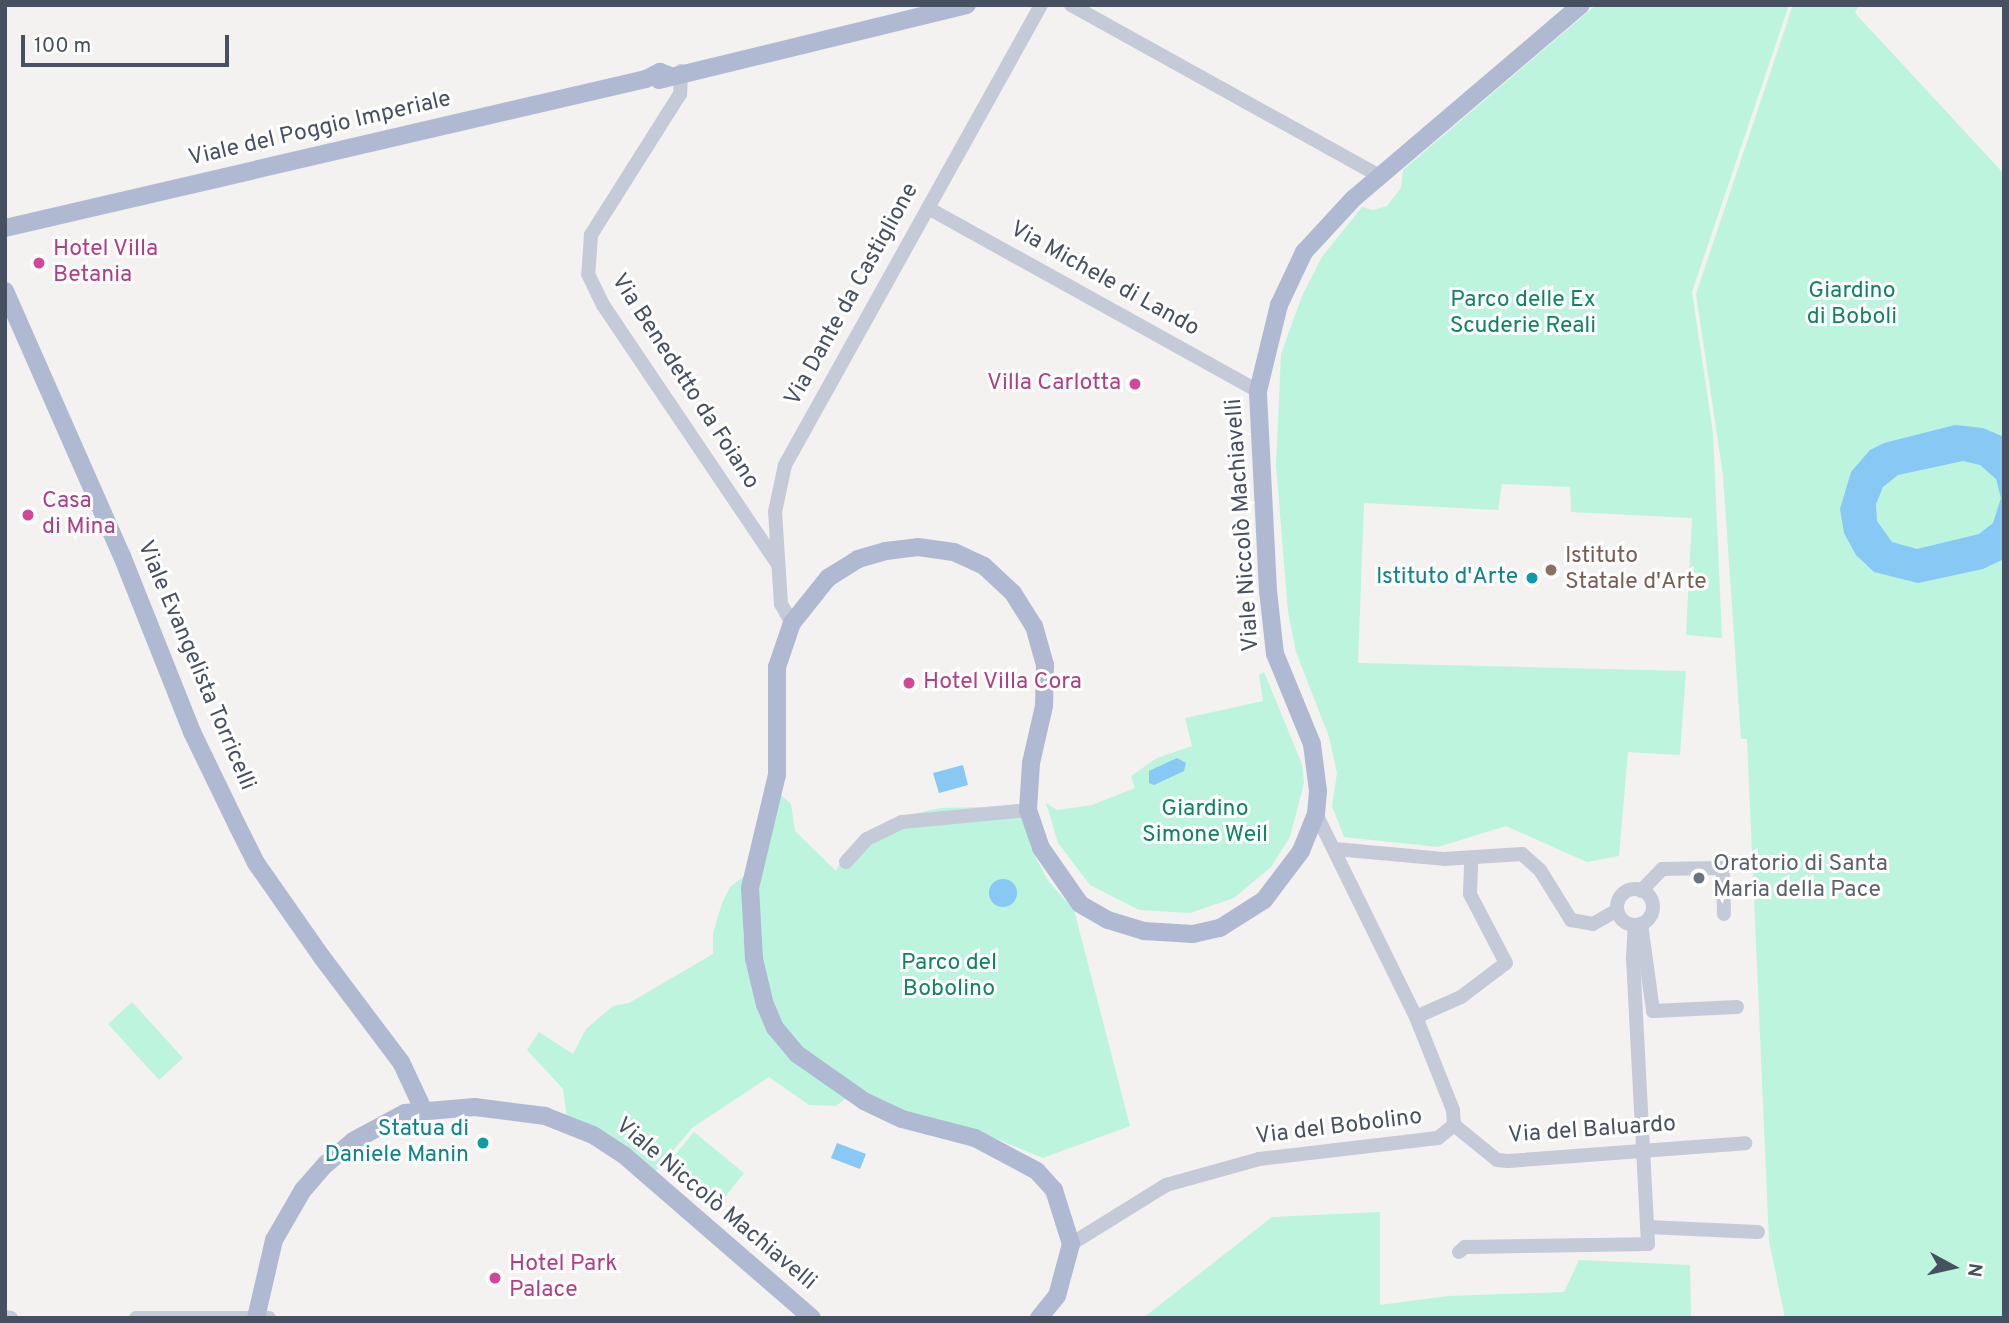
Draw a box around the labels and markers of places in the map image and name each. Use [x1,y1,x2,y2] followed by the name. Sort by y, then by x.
[53,236,159,290] place label: Hotel Villa Betania
[31,255,47,271] marker: Hotel Villa Betania
[987,370,1121,398] place label: Villa Carlotta
[1127,376,1143,392] marker: Villa Carlotta
[42,488,116,542] place label: Casa di Mina
[20,507,36,523] marker: Casa di Mina
[1565,543,1707,597] place label: Istituto Statale d'Arte
[1543,562,1559,578] marker: Istituto Statale d'Arte
[1376,564,1518,592] place label: Istituto d'Arte
[1524,570,1540,586] marker: Istituto d'Arte
[923,669,1083,697] place label: Hotel Villa Cora
[901,675,917,691] marker: Hotel Villa Cora
[1713,851,1888,905] place label: Oratorio di Santa Maria della Pace
[1691,870,1707,886] marker: Oratorio di Santa Maria della Pace
[324,1116,469,1170] place label: Statua di Daniele Manin
[475,1135,491,1151] marker: Statua di Daniele Manin
[509,1251,617,1305] place label: Hotel Park Palace
[487,1270,503,1286] marker: Hotel Park Palace

